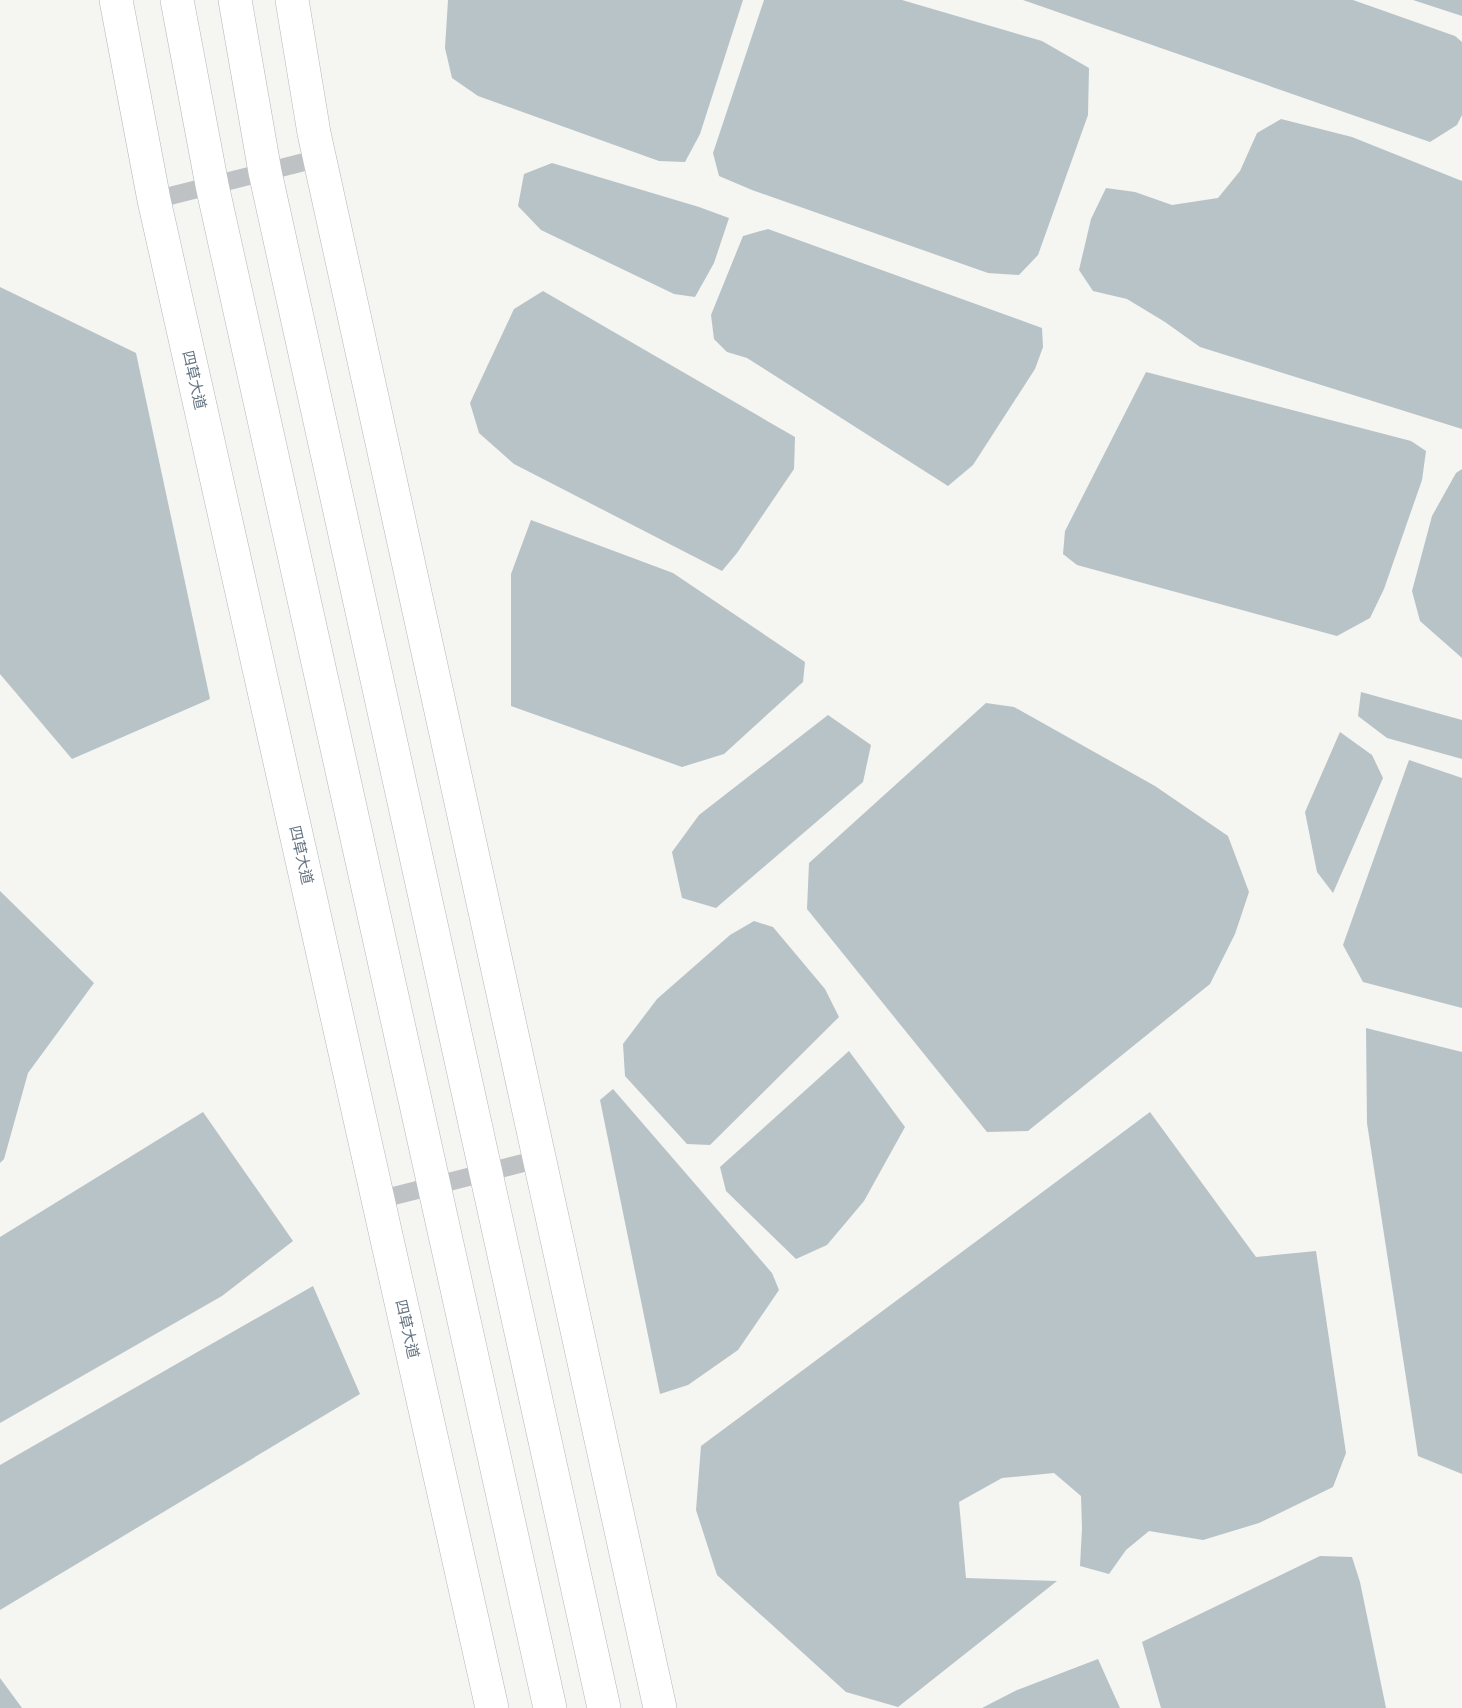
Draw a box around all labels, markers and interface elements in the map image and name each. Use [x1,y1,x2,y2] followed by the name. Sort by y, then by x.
[179,349,210,411] street label: 四草大道
[286,824,317,886] street label: 四草大道
[392,1298,423,1360] street label: 四草大道

